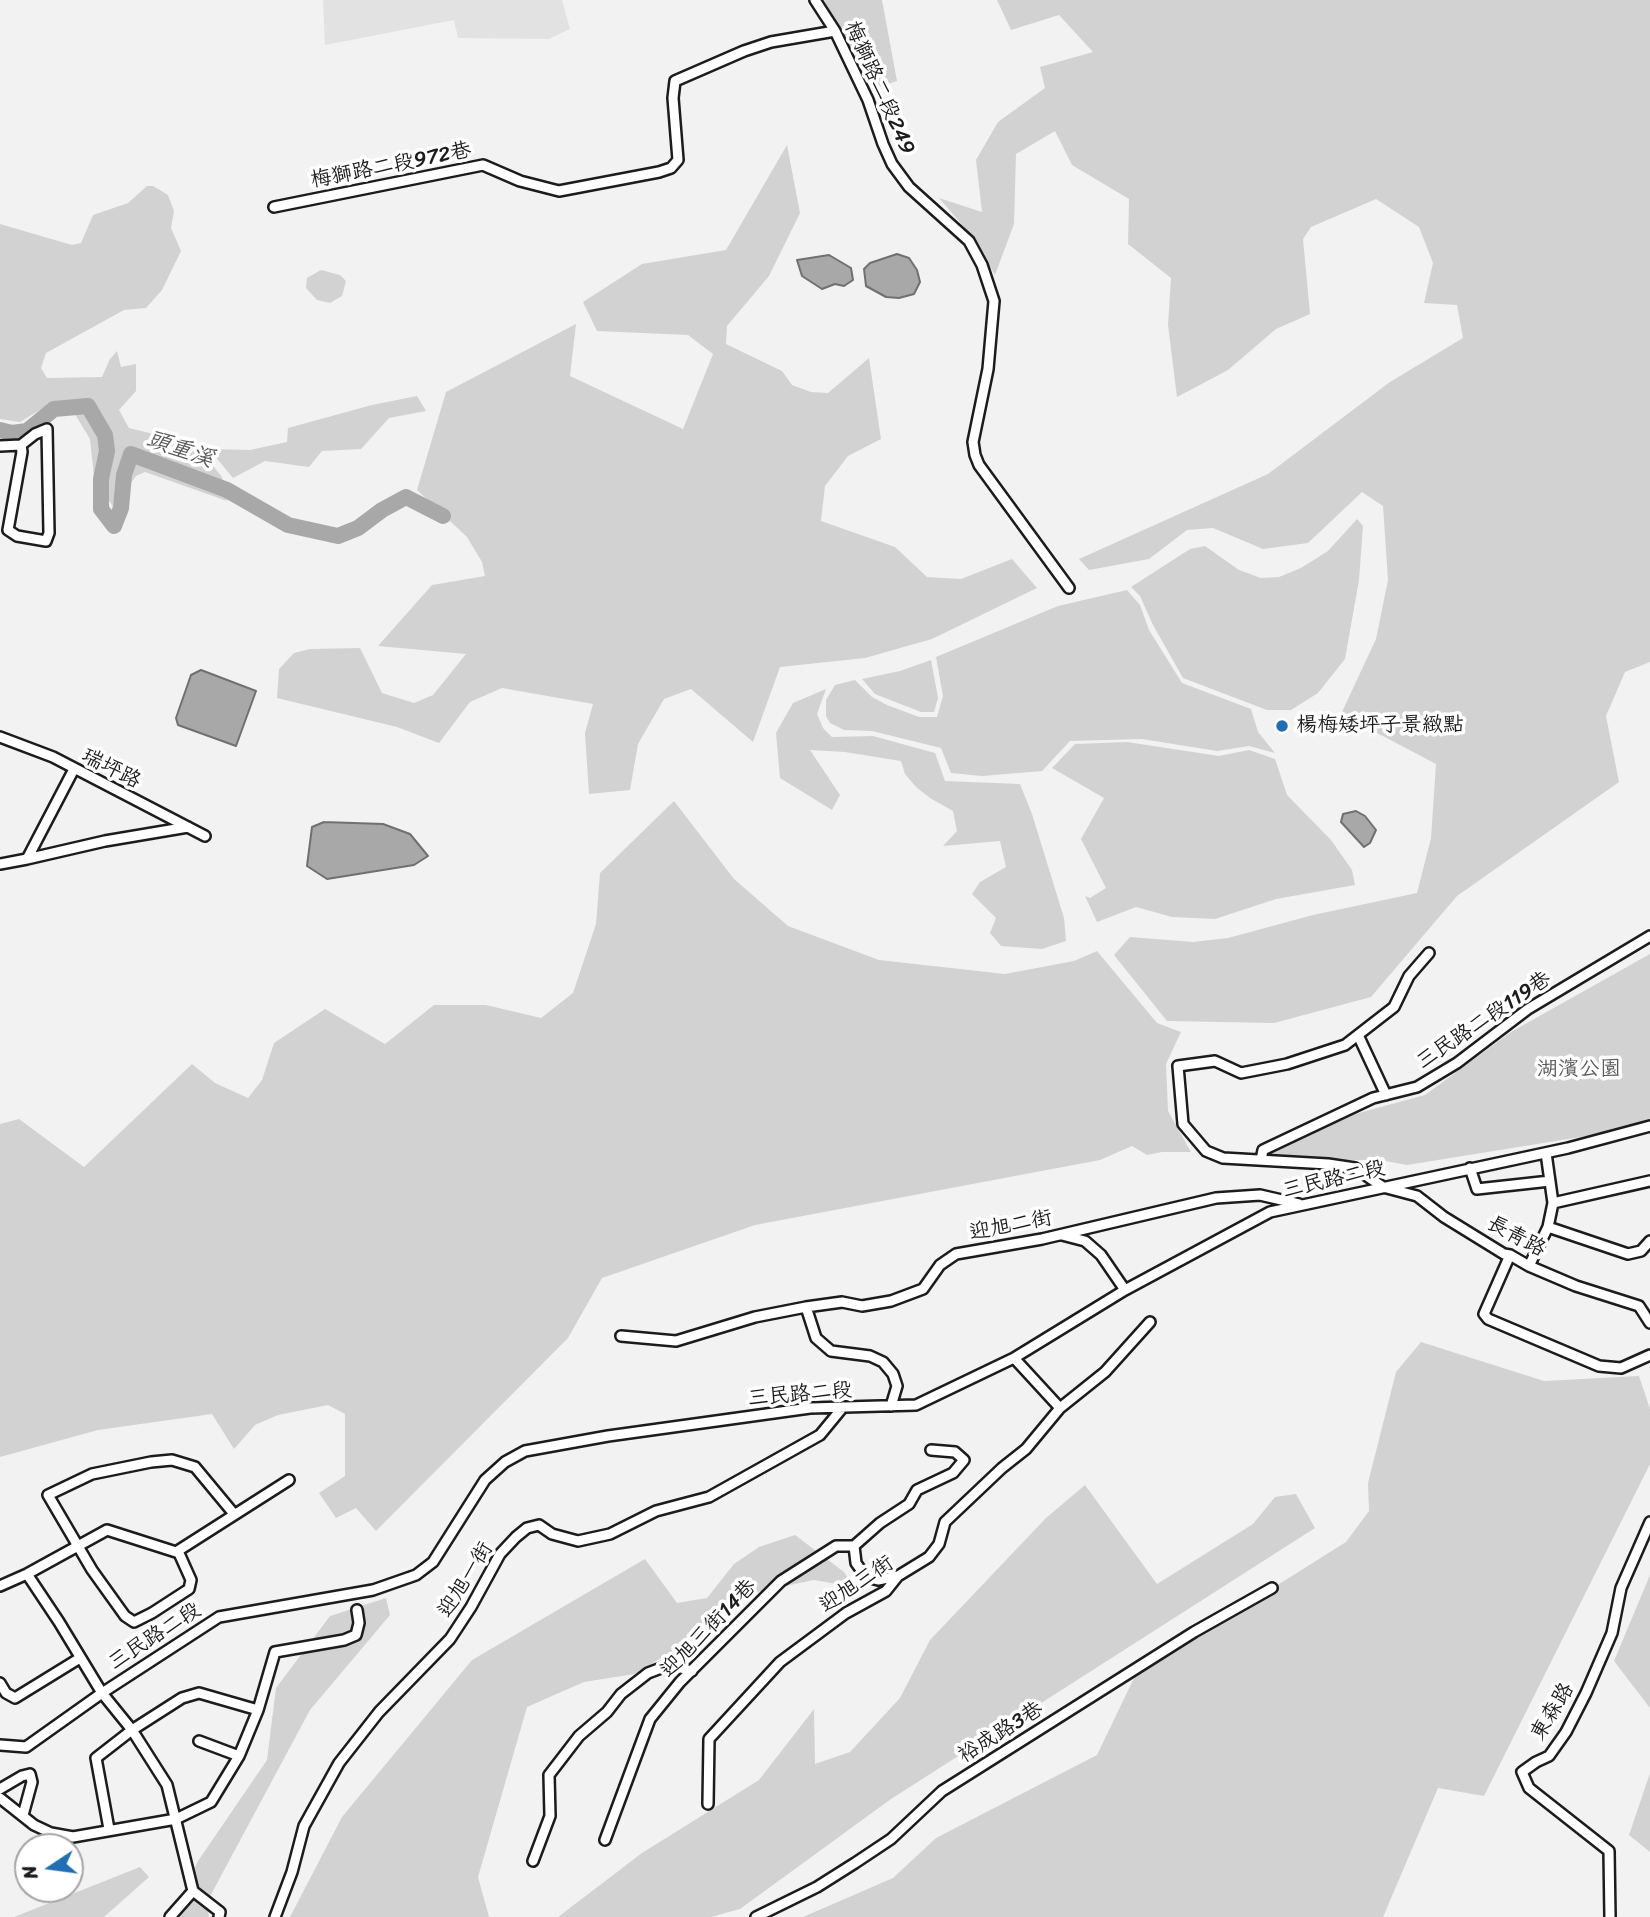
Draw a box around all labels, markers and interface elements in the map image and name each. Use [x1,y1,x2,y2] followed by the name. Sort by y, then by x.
[838,17,920,159] street label: 梅獅路二段249
[309,138,473,194] street label: 梅獅路二段972巷
[143,426,217,474] water label: 頭重溪
[1296,713,1464,739] place label: 楊梅矮坪子景緻點
[1274,718,1290,734] marker: 楊梅矮坪子景緻點
[77,743,145,795] street label: 瑞坪路
[1412,967,1556,1075] street label: 三民路二段119巷
[1537,1057,1621,1083] park label: 湖濱公園
[1280,1156,1388,1204] street label: 三民路二段
[967,1206,1055,1246] street label: 迎旭二街
[1482,1211,1550,1263] street label: 長青路
[747,1378,853,1412] street label: 三民路二段
[433,1538,499,1622] street label: 迎旭一街
[815,1551,899,1619] street label: 迎旭三街
[656,1575,762,1683] street label: 迎旭三街14巷
[104,1598,206,1676] street label: 三民路二段
[1526,1679,1580,1745] street label: 東森路
[954,1697,1048,1769] street label: 裕成路3巷
[14,1833,84,1903] north arrow
[12,1862,48,1883] text: N

